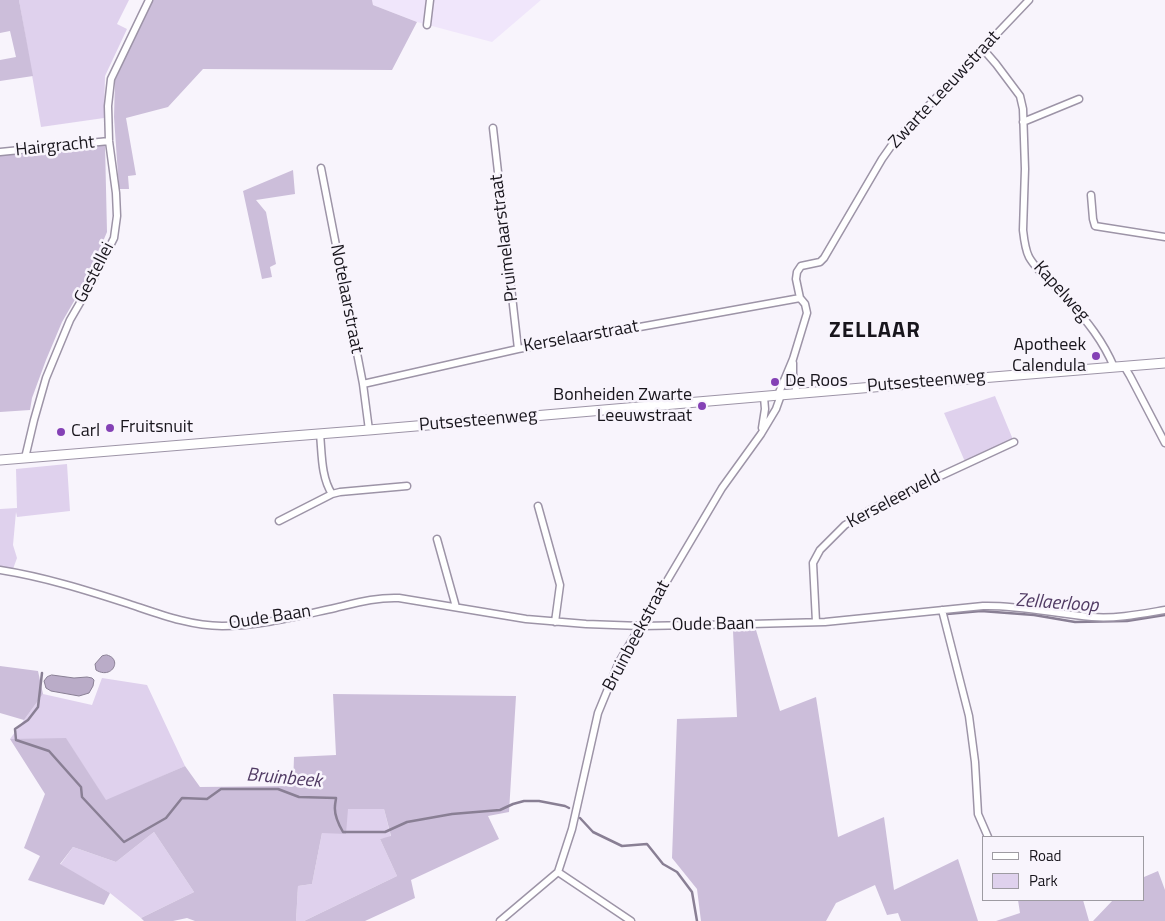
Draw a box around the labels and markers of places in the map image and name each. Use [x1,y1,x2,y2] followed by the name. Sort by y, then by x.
[1012,335,1086,378] place label: Apotheek Calendula
[1090,350,1102,362] marker: Apotheek Calendula
[785,371,848,393] place label: De Roos
[769,376,781,388] marker: De Roos
[553,385,692,428] place label: Bonheiden Zwarte Leeuwstraat
[696,400,708,412] marker: Bonheiden Zwarte Leeuwstraat
[120,417,193,439] place label: Fruitsnuit
[71,421,100,443] place label: Carl
[104,422,116,434] marker: Fruitsnuit
[55,426,67,438] marker: Carl

